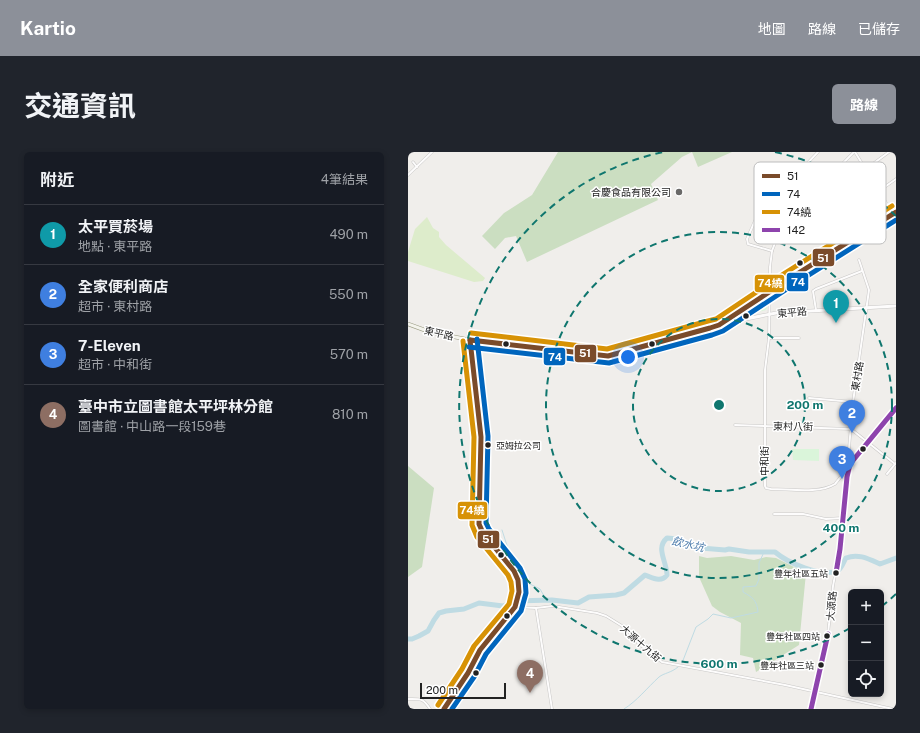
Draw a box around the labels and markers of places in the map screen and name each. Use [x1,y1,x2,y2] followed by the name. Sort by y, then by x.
[591,186,671,198] place label: 合慶食品有限公司
[674,187,684,197] marker: 合慶食品有限公司
[795,258,805,268] unlabelled marker
[823,290,849,323] pin: 1
[741,311,751,321] unlabelled marker
[501,339,511,349] unlabelled marker
[647,339,657,349] unlabelled marker
[712,398,726,412] centre of rings
[839,400,865,433] pin: 2
[483,440,493,450] marker: 亞姆拉公司
[496,440,541,451] place label: 亞姆拉公司
[858,444,868,454] unlabelled marker
[829,446,855,479] pin: 3
[496,550,506,560] unlabelled marker
[774,568,828,579] place label: 豐年社區五站
[831,568,841,578] marker: 豐年社區五站
[502,611,512,621] unlabelled marker
[766,631,820,642] place label: 豐年社區四站
[822,631,832,641] marker: 豐年社區四站
[517,660,543,693] pin: 4
[760,660,814,671] place label: 豐年社區三站
[816,660,826,670] marker: 豐年社區三站
[471,668,481,678] unlabelled marker

